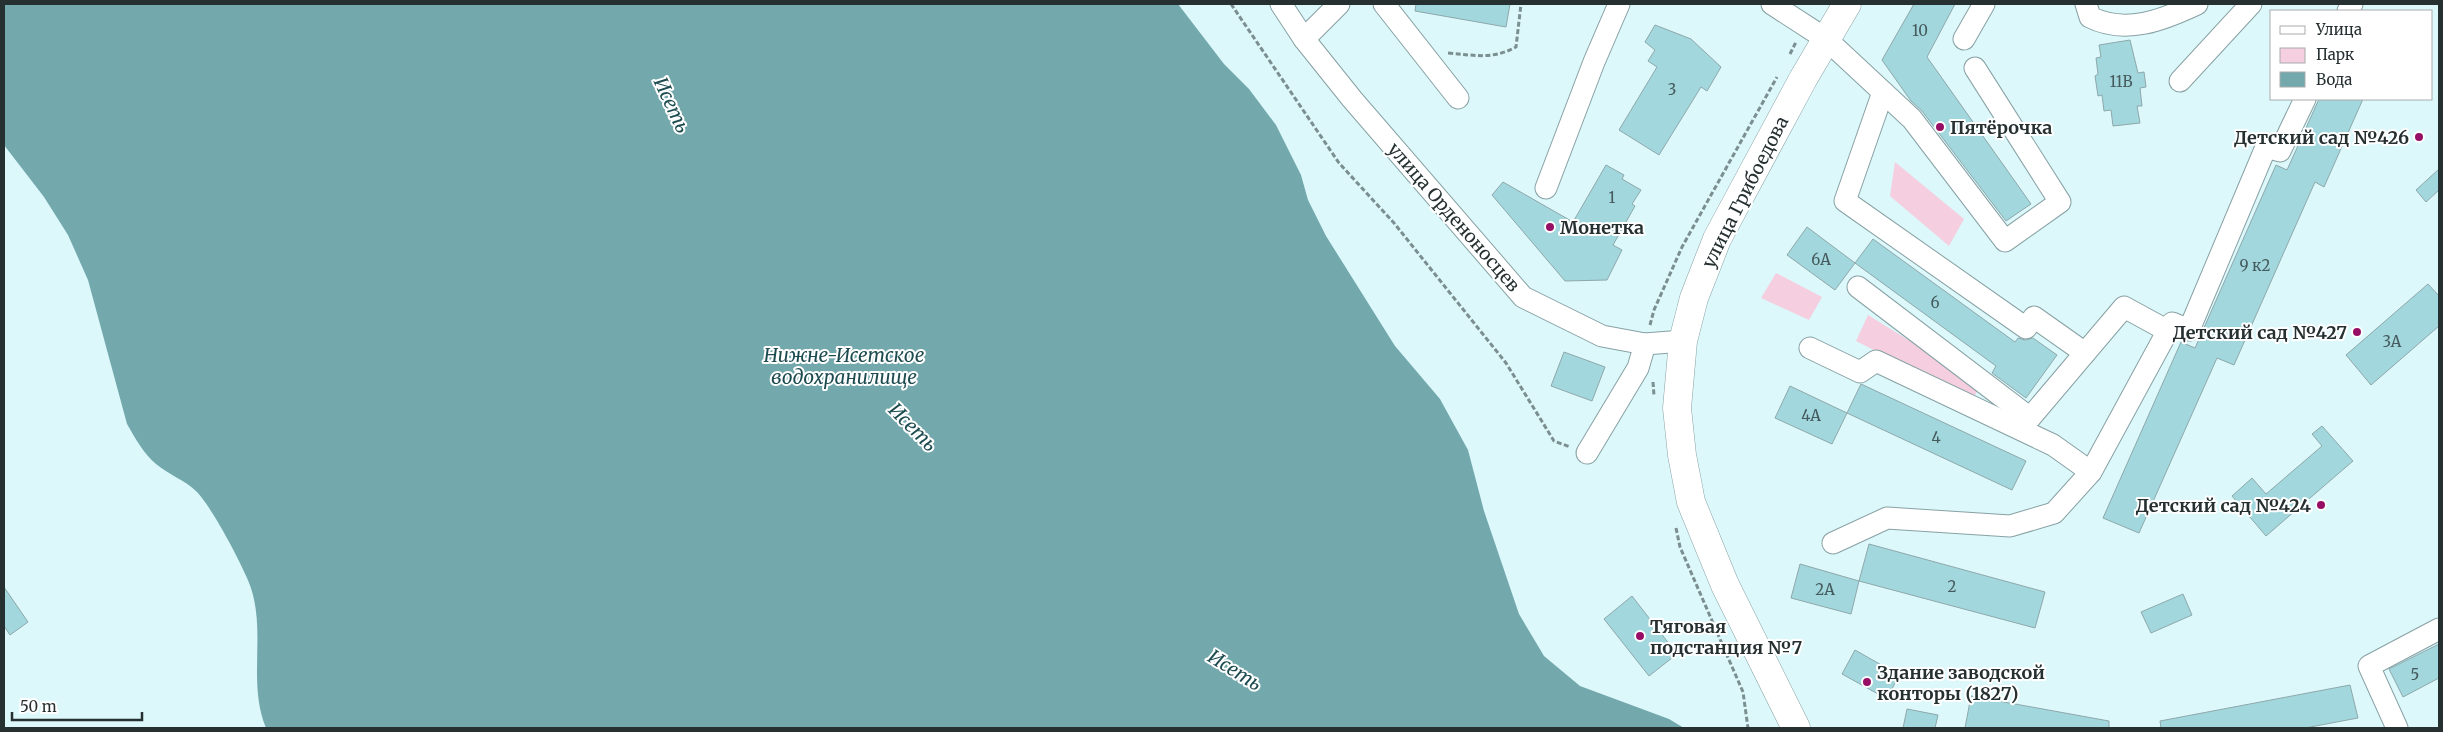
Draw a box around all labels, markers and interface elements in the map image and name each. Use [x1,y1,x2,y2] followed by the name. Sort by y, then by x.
[2270,10,2433,100] legend
[2315,20,2362,39] text: Улица
[1912,21,1928,40] house number: 10
[2316,45,2355,64] text: Парк
[2316,70,2352,89] text: Вода
[2110,72,2132,91] house number: 11В
[649,73,695,137] water label: Исеть
[1668,80,1676,99] house number: 3
[1697,112,1793,272] street label: улица Грибоедова
[1950,116,2052,139] place label: Пятёрочка
[1934,121,1946,133] marker: Пятёрочка
[2234,126,2409,149] place label: Детский сад №426
[2413,131,2425,143] marker: Детский сад №426
[1383,138,1525,297] street label: улица Орденоносцев
[1609,188,1616,207] house number: 1
[1560,216,1644,239] place label: Монетка
[1544,221,1556,233] marker: Монетка
[1811,250,1831,269] house number: 6А
[2239,256,2271,275] house number: 9 к2
[1930,293,1940,312] house number: 6
[2173,321,2347,344] place label: Детский сад №427
[2351,326,2363,338] marker: Детский сад №427
[2383,332,2402,351] house number: 3А
[764,343,925,389] water label: Нижне-Исетское водохранилище
[884,398,942,456] water label: Исеть
[1801,406,1821,425] house number: 4А
[1931,428,1941,447] house number: 4
[2136,494,2312,517] place label: Детский сад №424
[2315,499,2327,511] marker: Детский сад №424
[1948,577,1957,596] house number: 2
[1815,580,1835,599] house number: 2А
[1650,615,1802,659] place label: Тяговая подстанция №7
[1634,630,1646,642] marker: Тяговая подстанция №7
[1204,644,1266,696] water label: Исеть
[1877,661,2045,705] place label: Здание заводской конторы (1827)
[2411,665,2419,684] house number: 5
[1861,676,1873,688] marker: Здание заводской конторы (1827)
[12,690,142,722] scale bar
[20,697,57,716] text: 50 m

